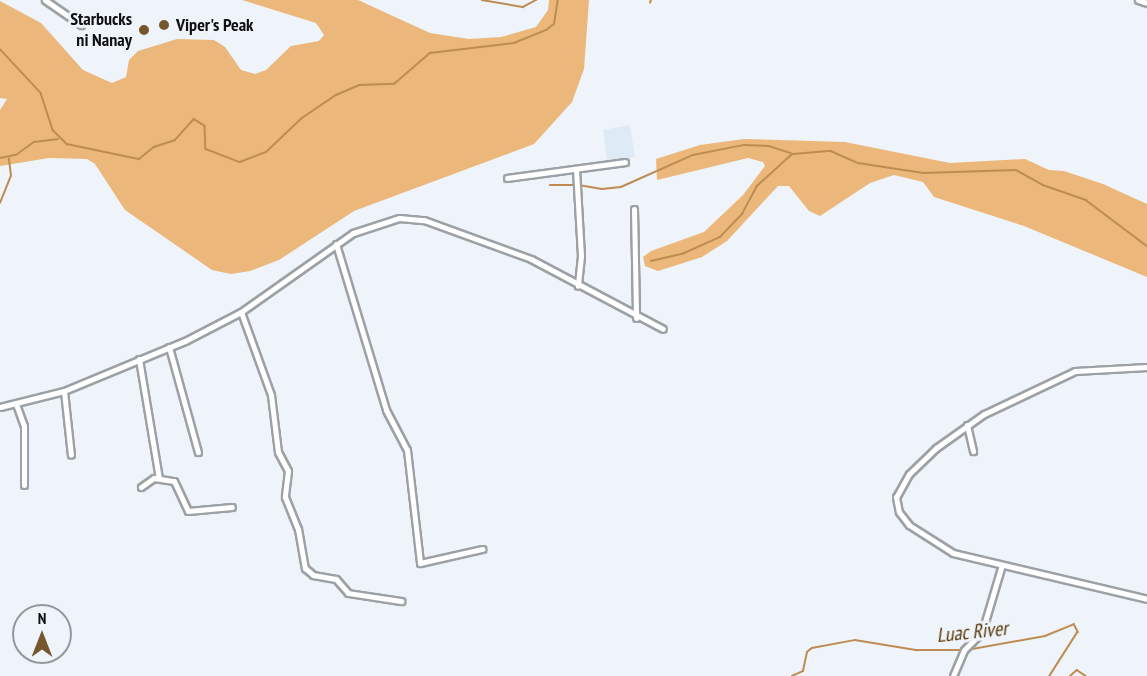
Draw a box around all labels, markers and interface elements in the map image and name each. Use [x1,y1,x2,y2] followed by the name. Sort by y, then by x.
[70,9,132,52] place label: Starbucks ni Nanay
[176,14,254,36] place label: Viper's Peak
[157,18,171,32] marker: Viper's Peak
[137,23,151,37] marker: Starbucks ni Nanay
[12,604,72,664] north arrow
[38,608,46,628] text: N
[935,616,1009,648] water label: Luac River

